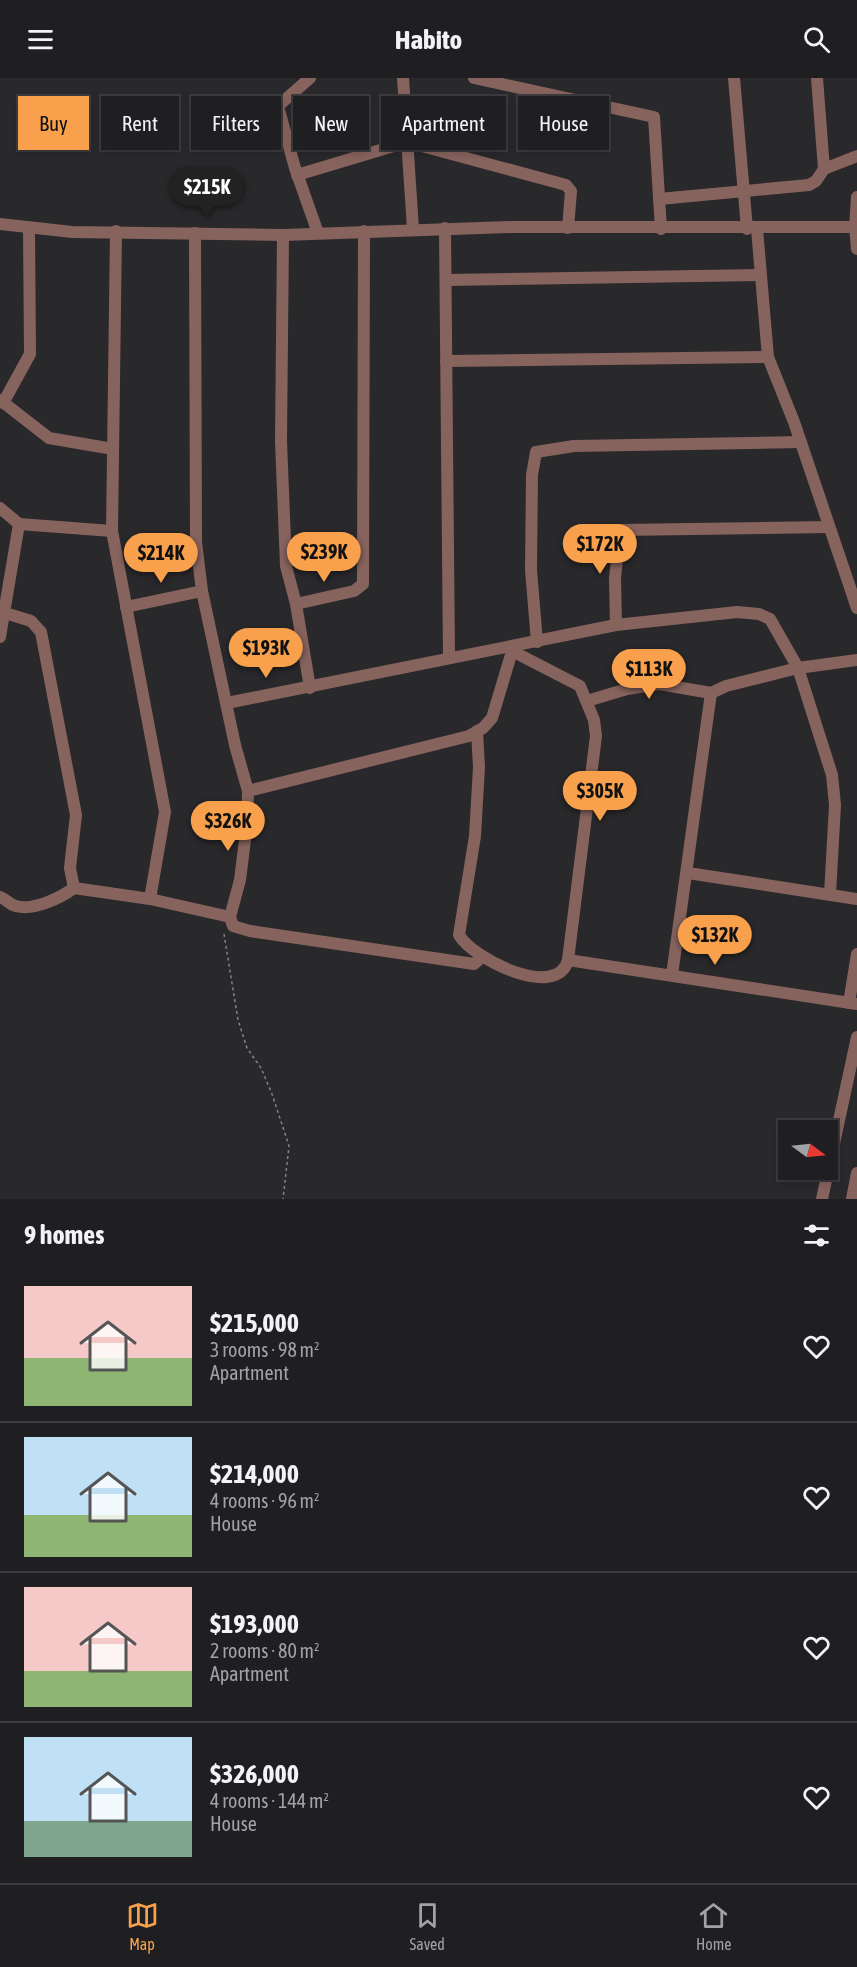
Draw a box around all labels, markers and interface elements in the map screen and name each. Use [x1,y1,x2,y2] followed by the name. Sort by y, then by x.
[24,23,57,56] icon: menu
[800,23,833,56] icon: search
[395,24,462,55] text: Habito
[18,96,89,150] chip: Buy
[101,96,179,150] chip: Rent
[191,96,281,150] chip: Filters
[293,96,369,150] chip: New
[381,96,506,150] chip: Apartment
[518,96,609,150] chip: House
[165,167,249,218] pin: $215K
[184,175,230,198] text: $215K
[558,524,642,575] pin: $172K
[282,532,366,583] pin: $239K
[577,532,623,555] text: $172K
[119,533,203,584] pin: $214K
[301,540,347,563] text: $239K
[138,541,184,564] text: $214K
[224,628,308,679] pin: $193K
[243,636,289,659] text: $193K
[607,649,691,700] pin: $113K
[626,657,672,680] text: $113K
[558,771,642,822] pin: $305K
[577,779,623,802] text: $305K
[186,801,270,852] pin: $326K
[205,809,251,832] text: $326K
[673,915,757,966] pin: $132K
[692,923,738,946] text: $132K
[778,1120,838,1180] north arrow
[778,1120,838,1180] map controls
[800,1219,833,1252] icon: filters
[24,1220,104,1250] text: 9 homes
[210,1308,299,1338] text: $215,000
[72,1310,144,1382] icon: home
[800,1330,833,1363] icon: heart
[210,1338,320,1361] text: 3 rooms · 98 m²
[210,1361,289,1384] text: Apartment
[210,1459,299,1489] text: $214,000
[72,1461,144,1533] icon: home
[800,1481,833,1514] icon: heart
[210,1489,320,1512] text: 4 rooms · 96 m²
[210,1512,257,1535] text: House
[210,1609,299,1639] text: $193,000
[72,1611,144,1683] icon: home
[800,1631,833,1664] icon: heart
[210,1639,320,1662] text: 2 rooms · 80 m²
[210,1662,289,1685] text: Apartment
[210,1759,299,1789] text: $326,000
[72,1761,144,1833] icon: home
[800,1781,833,1814] icon: heart
[210,1789,329,1812] text: 4 rooms · 144 m²
[210,1812,257,1835] text: House
[126,1899,159,1953] tab: Map
[410,1899,445,1953] tab: Saved
[696,1899,731,1953] tab: Home

